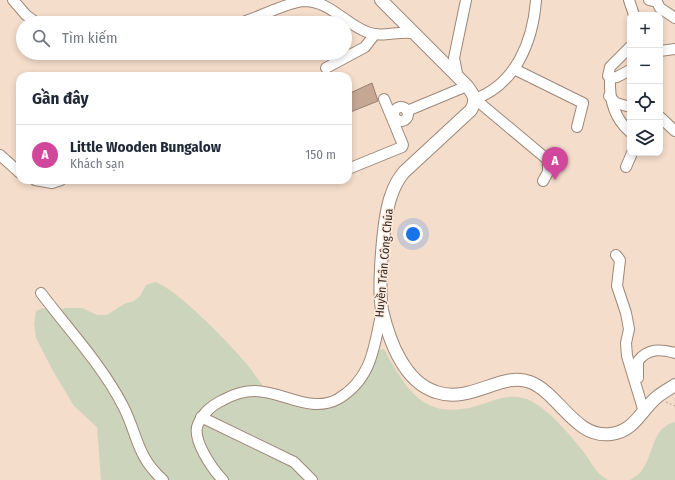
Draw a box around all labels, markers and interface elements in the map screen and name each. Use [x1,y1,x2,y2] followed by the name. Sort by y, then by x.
[627,12,663,156] map controls
[627,12,663,48] button: +
[16,16,352,60] search box
[30,27,52,49] icon: search
[62,29,118,47] text: Tìm kiếm
[627,48,663,84] button: −
[627,84,663,120] button: locate
[32,88,89,109] text: Gần đây
[627,120,663,156] button: layers
[70,138,221,156] text: Little Wooden Bungalow
[41,147,49,162] text: A
[305,147,336,162] text: 150 m
[542,147,568,180] pin: A
[70,156,124,171] text: Khách sạn
[371,208,396,318] street label: Huyền Trân Công Chúa
[403,224,423,244] your location

